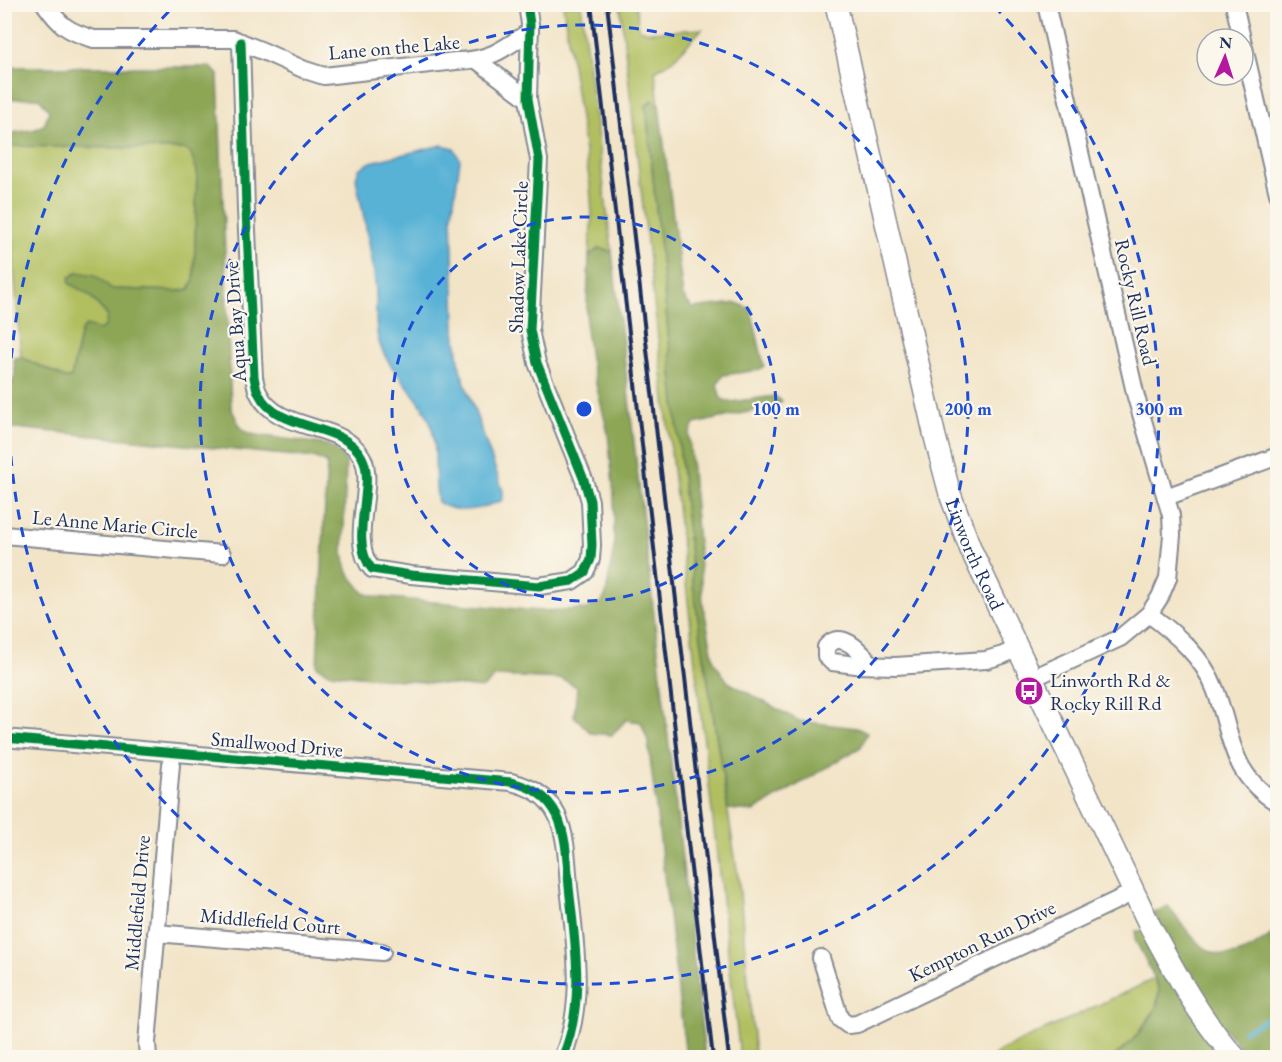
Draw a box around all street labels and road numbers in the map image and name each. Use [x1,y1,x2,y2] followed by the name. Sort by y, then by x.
[327,28,461,66] street label: Lane on the Lake
[502,180,534,334] street label: Shadow Lake Circle
[1109,236,1163,369] street label: Rocky Rill Road
[218,260,252,385] street label: Aqua Bay Drive
[940,495,1011,615] street label: Linworth Road
[31,504,199,544] street label: Le Anne Marie Circle
[210,725,344,763] street label: Smallwood Drive
[118,834,156,972] street label: Middlefield Drive
[904,894,1060,988] street label: Kempton Run Drive
[199,902,342,940] street label: Middlefield Court

